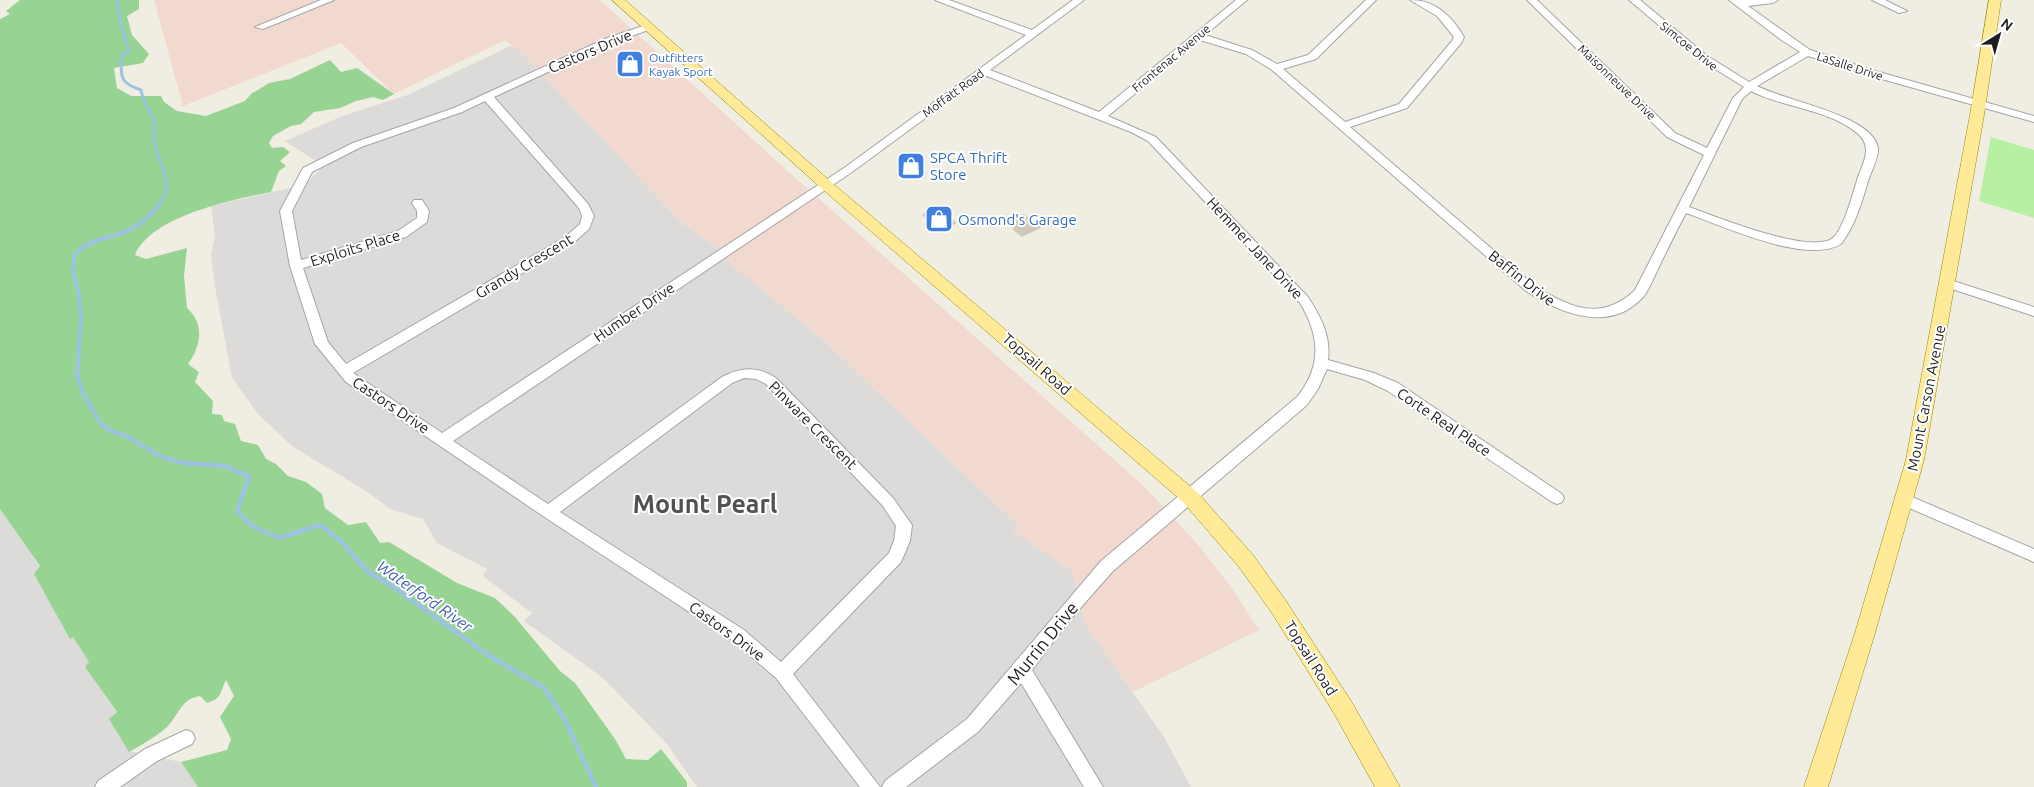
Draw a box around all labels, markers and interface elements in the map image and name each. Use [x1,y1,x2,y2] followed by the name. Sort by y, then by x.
[1974,10,2024,60] north arrow
[1998,15,2016,34] text: N
[1658,19,1720,73] street label: Simcoe Drive
[1129,22,1213,94] street label: Frontenac Avenue
[546,26,634,76] street label: Castors Drive
[1576,42,1658,122] street label: Maisonneuve Drive
[615,49,645,79] shop icon: Outfitters Kayak Sport
[1815,49,1885,83] street label: LaSalle Drive
[649,51,713,78] place label: Outfitters Kayak Sport
[920,66,986,120] street label: Moffatt Road
[930,149,1008,183] place label: SPCA Thrift Store
[896,151,926,181] shop icon: SPCA Thrift Store
[1203,194,1307,302] street label: Hemmer Jane Drive
[924,204,954,234] shop icon: Osmond's Garage
[958,211,1077,228] place label: Osmond's Garage
[308,226,402,270] street label: Exploits Place
[472,230,576,302] street label: Grandy Crescent
[1485,247,1559,309] street label: Baffin Drive
[590,279,678,345] street label: Humber Drive
[1903,323,1949,473] street label: Mount Carson Avenue
[999,330,1075,398] street label: Topsail Road
[349,373,433,437] street label: Castors Drive
[766,378,861,473] street label: Pinware Crescent
[1394,384,1494,460] street label: Corte Real Place
[633,490,778,518] district label: Mount Pearl
[374,557,477,636] water label: Waterford River
[686,598,768,664] street label: Castors Drive
[1002,598,1082,688] street label: Murrin Drive
[1281,617,1341,699] street label: Topsail Road

